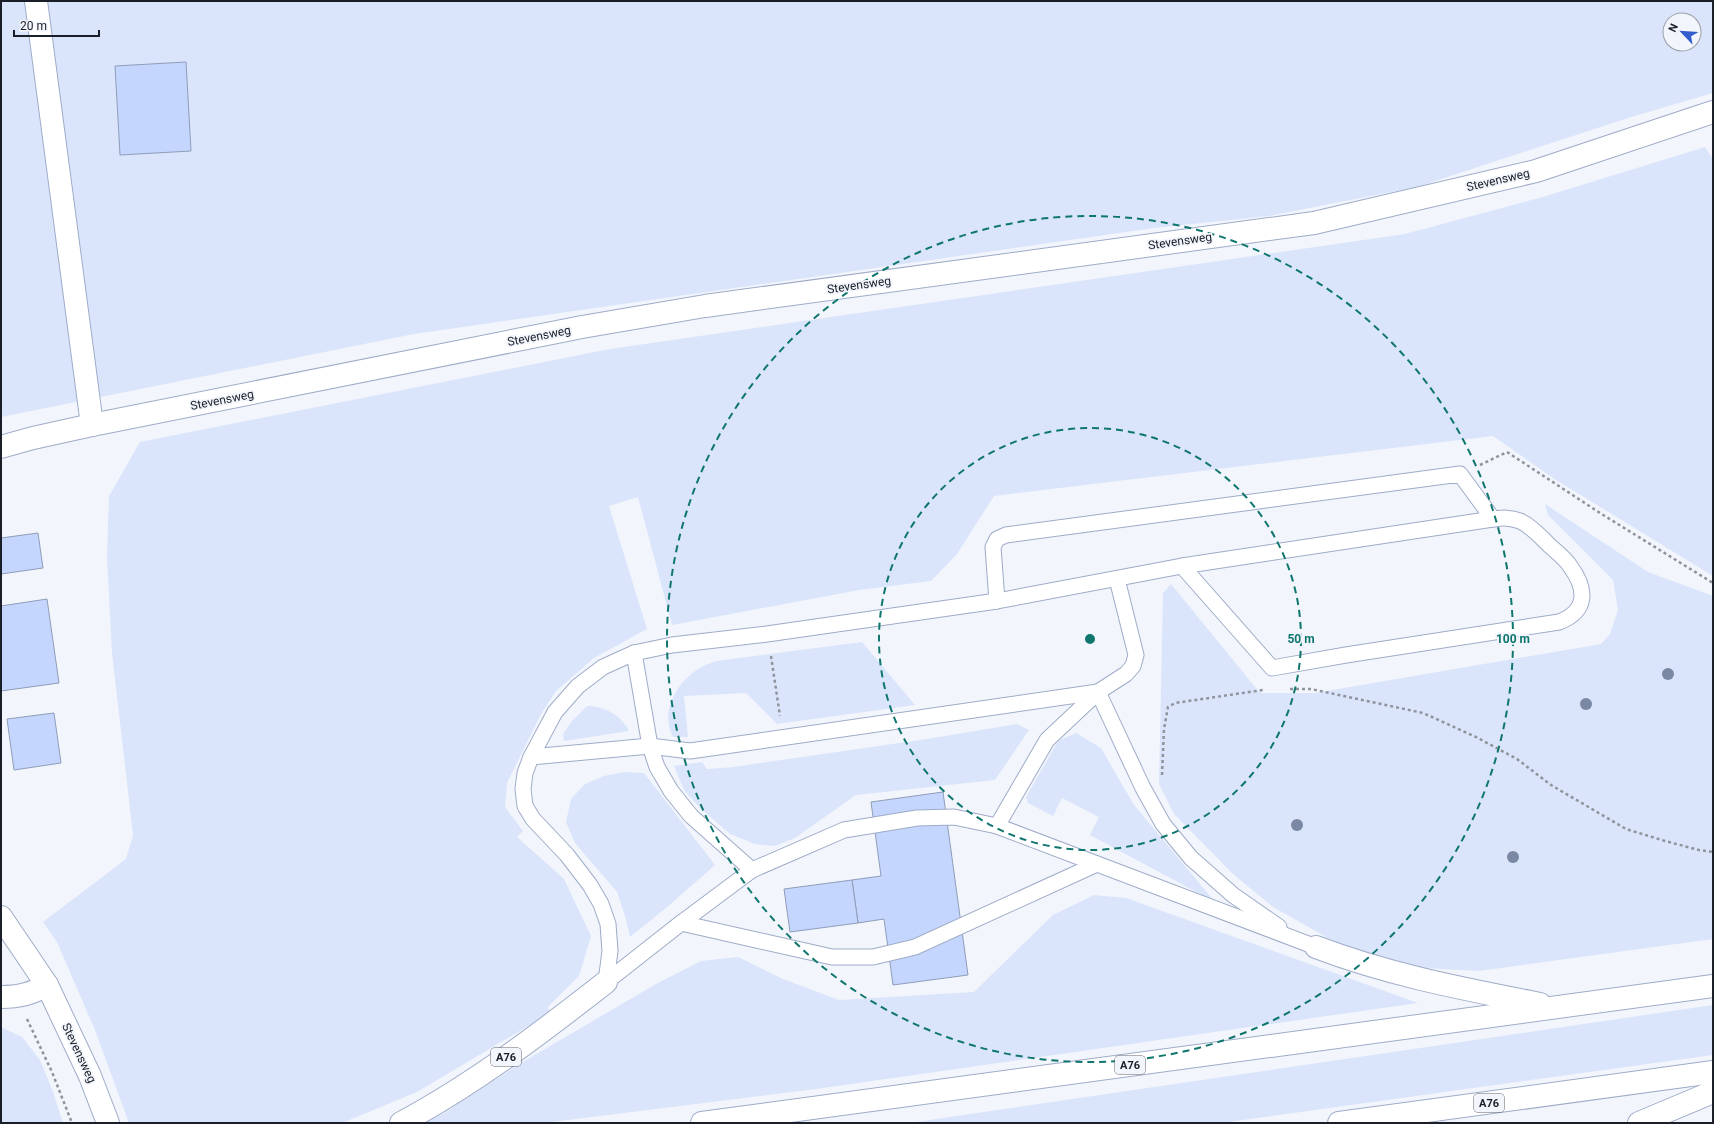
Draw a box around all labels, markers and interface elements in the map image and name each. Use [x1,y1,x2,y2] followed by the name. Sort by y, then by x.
[14,12,99,38] scale bar
[1662,12,1702,52] north arrow
[20,19,47,33] text: 20 m
[1666,22,1681,34] text: N
[1465,166,1531,194] street label: Stevensweg
[1147,230,1213,252] street label: Stevensweg
[826,274,892,296] street label: Stevensweg
[506,323,572,349] street label: Stevensweg
[189,387,255,413] street label: Stevensweg
[1083,632,1097,646] centre of rings
[1287,632,1315,646] text: 50 m
[1496,632,1530,646] text: 100 m
[59,1021,99,1085] street label: Stevensweg
[491,1048,521,1066] road number: A76
[1115,1056,1145,1074] road number: A76
[1474,1094,1504,1112] road number: A76

